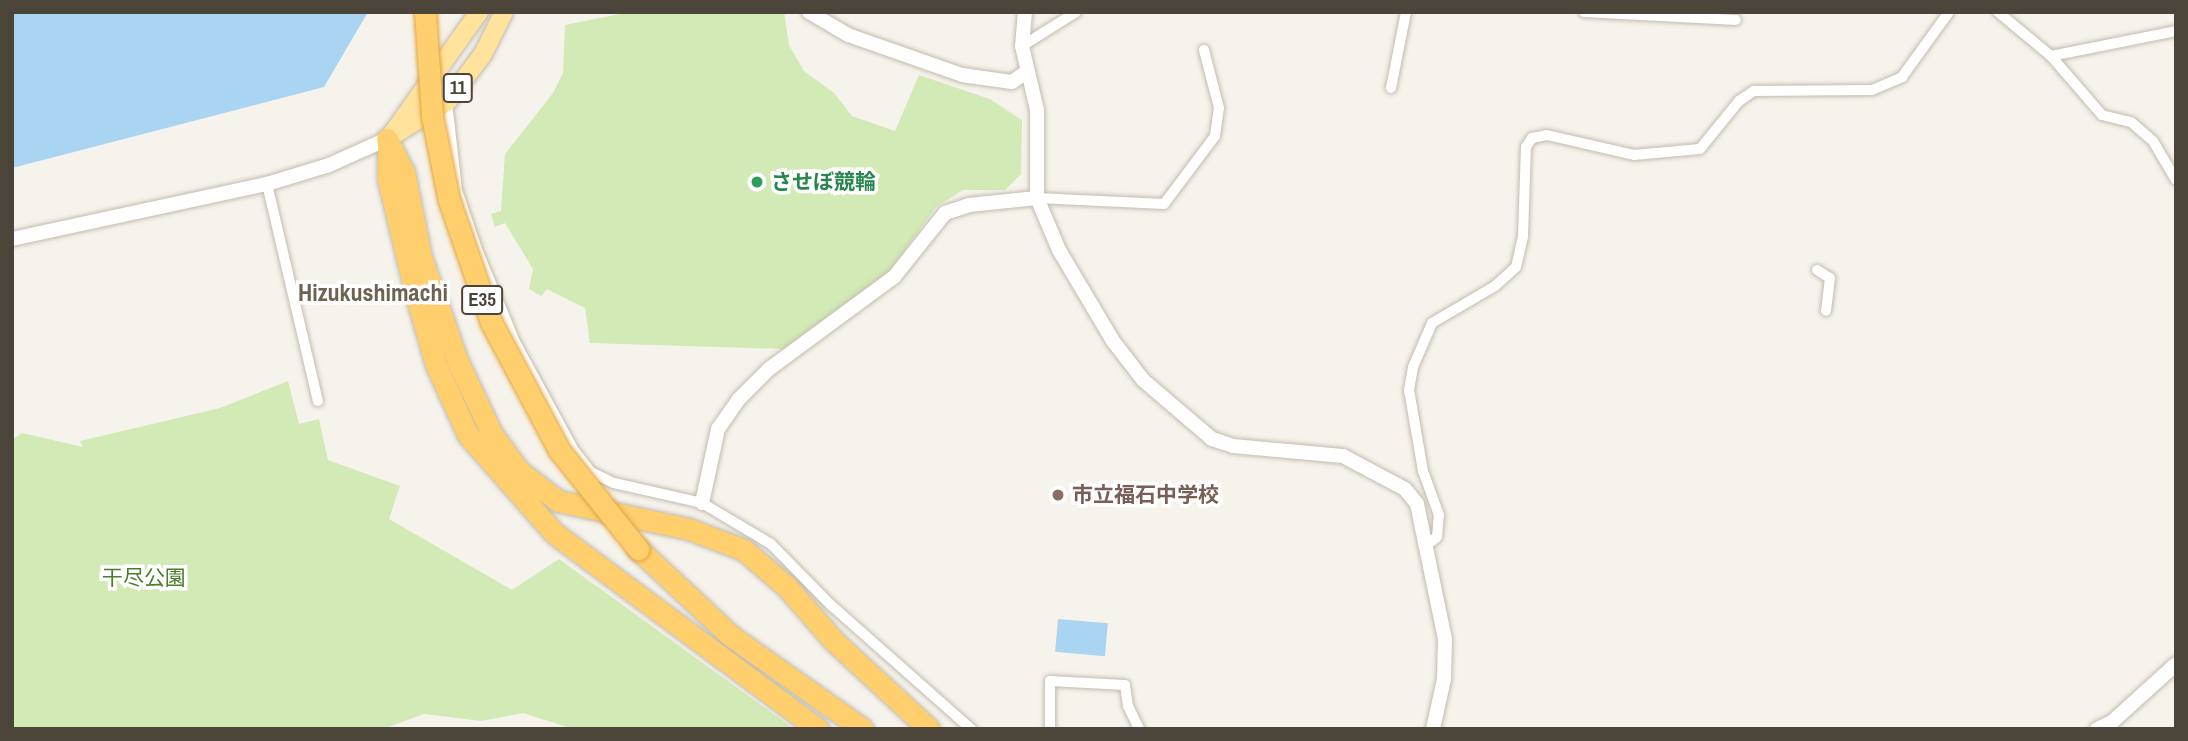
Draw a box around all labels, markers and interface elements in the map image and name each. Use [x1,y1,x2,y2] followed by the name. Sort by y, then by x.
[442,72,474,104] road number: 11
[771,169,876,195] place label: させぼ競輪
[749,174,765,190] marker: させぼ競輪
[298,279,448,307] district label: Hizukushimachi
[461,284,503,316] road number: E35
[1072,482,1219,508] place label: 市立福石中学校
[1050,487,1066,503] marker: 市立福石中学校
[102,565,186,591] park label: 干尽公園

